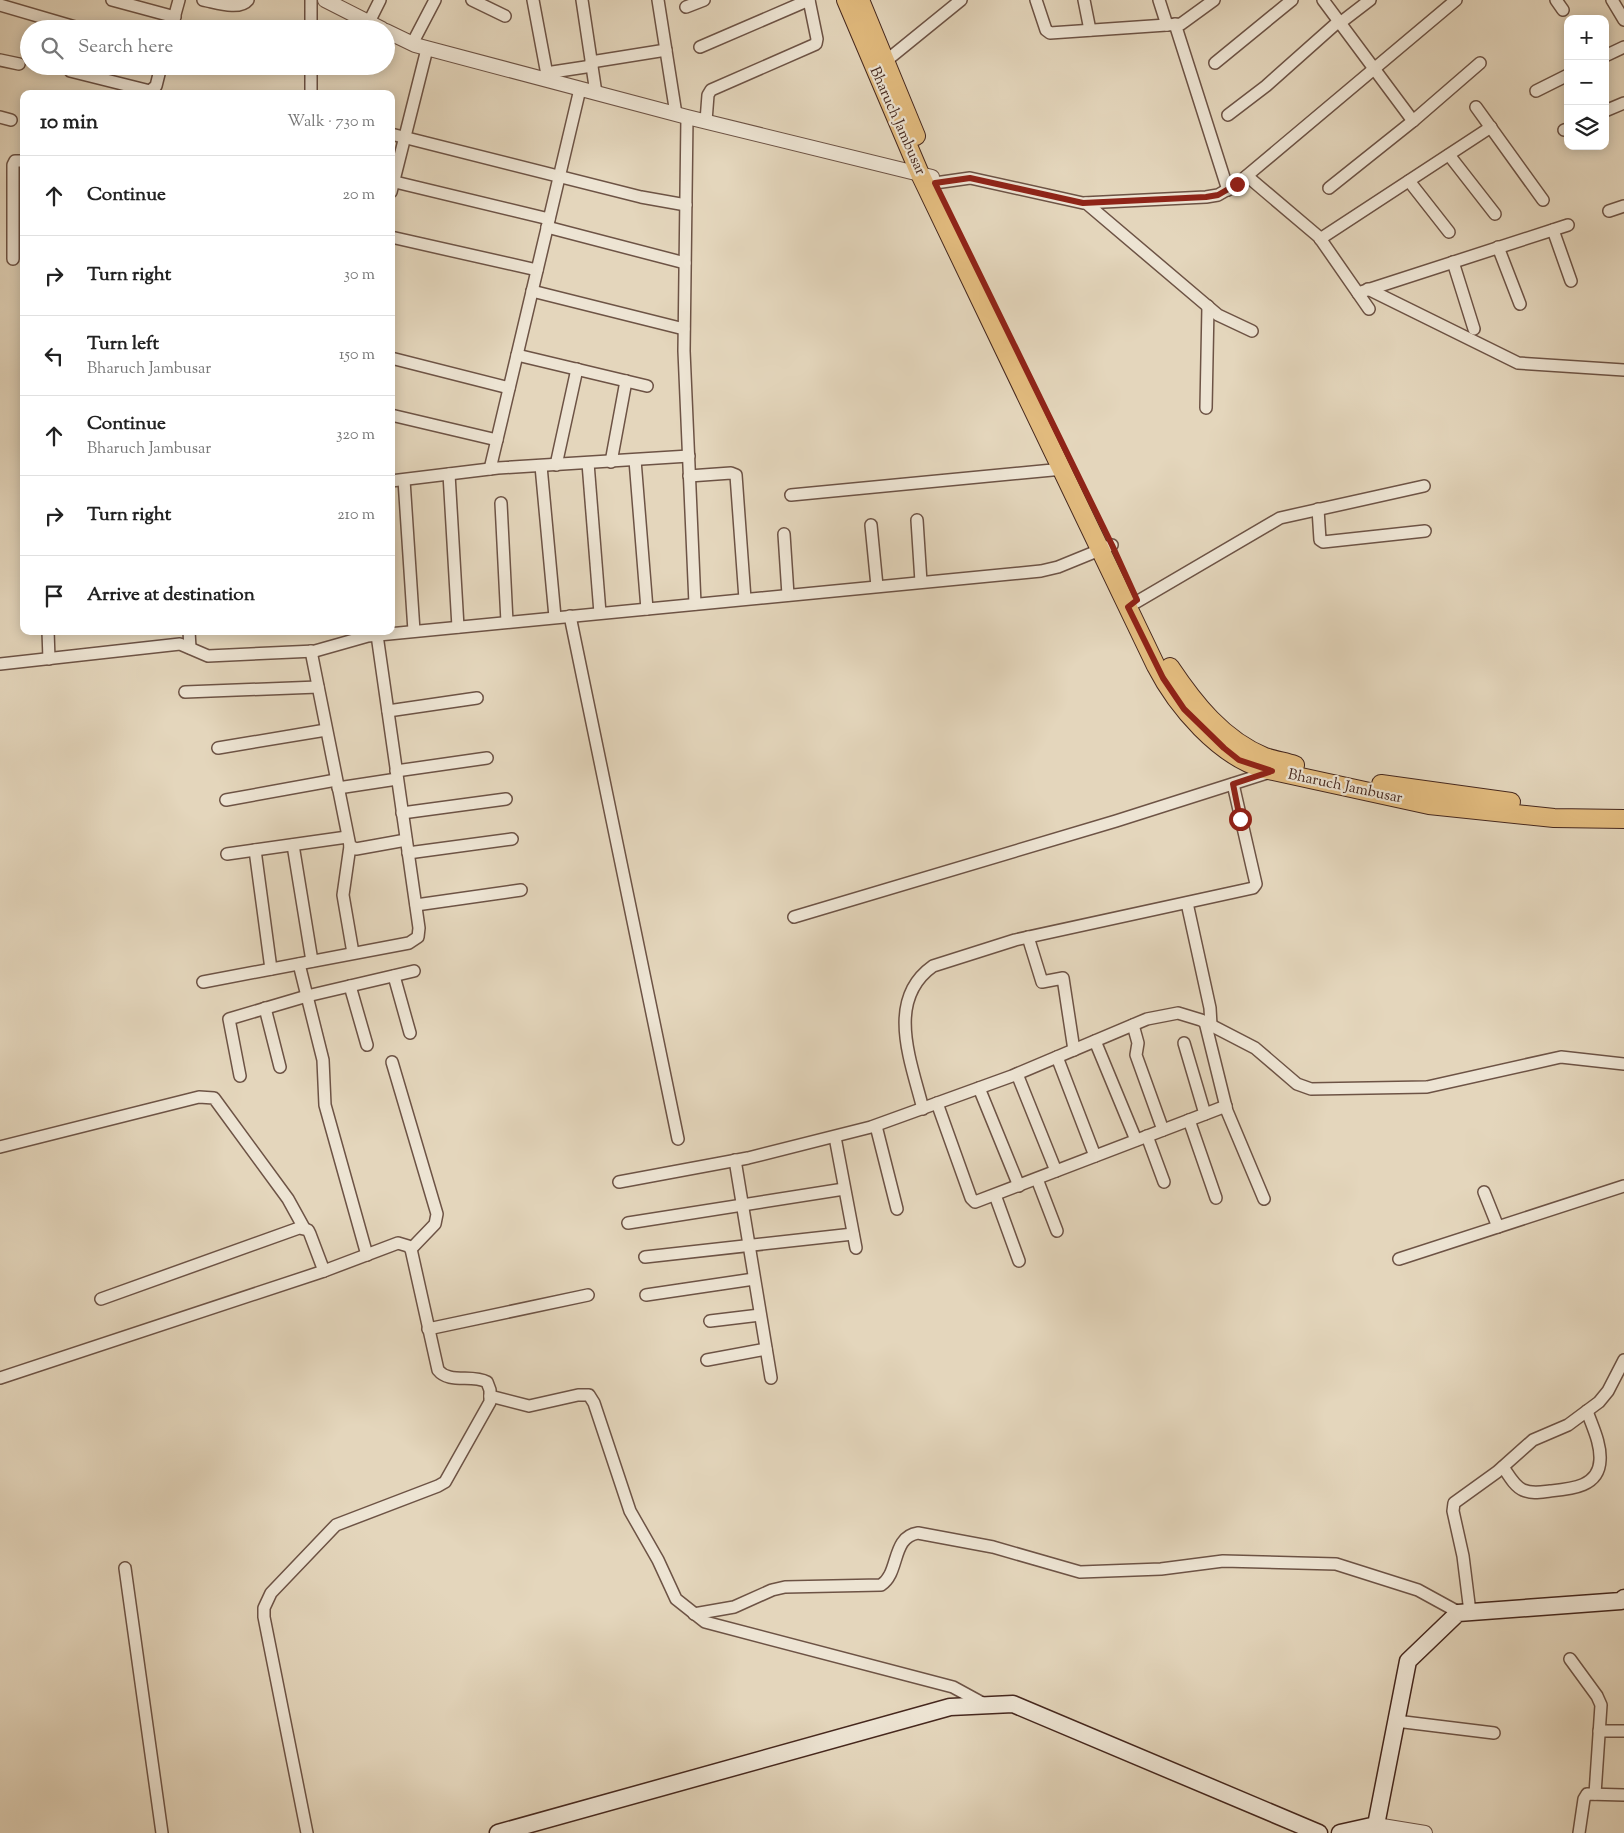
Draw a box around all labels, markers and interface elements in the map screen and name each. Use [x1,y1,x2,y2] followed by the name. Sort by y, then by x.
[1564,15,1609,150] map controls
[1564,15,1609,60] button: +
[20,20,395,75] search box
[38,34,66,62] icon: search
[78,34,173,61] text: Search here
[1564,60,1609,105] button: −
[864,64,930,179] street label: Bharuch Jambusar
[1564,105,1609,150] button: layers
[40,108,98,138] text: 10 min
[287,111,375,134] text: Walk · 730 m
[1226,173,1249,196] route end
[40,182,68,210] icon: ahead
[87,182,166,209] text: Continue
[342,184,375,207] text: 20 m
[40,262,68,290] icon: right
[87,262,171,289] text: Turn right
[344,264,375,287] text: 30 m
[87,331,159,358] text: Turn left
[40,342,68,370] icon: left
[339,344,375,367] text: 150 m
[87,358,211,381] text: Bharuch Jambusar
[87,411,166,438] text: Continue
[40,422,68,450] icon: ahead
[336,424,375,447] text: 320 m
[87,438,211,461] text: Bharuch Jambusar
[40,502,68,530] icon: right
[87,502,171,529] text: Turn right
[337,504,375,527] text: 210 m
[40,582,68,610] icon: arrive
[87,582,255,609] text: Arrive at destination
[1286,765,1404,809] street label: Bharuch Jambusar
[1229,808,1252,831] route start

